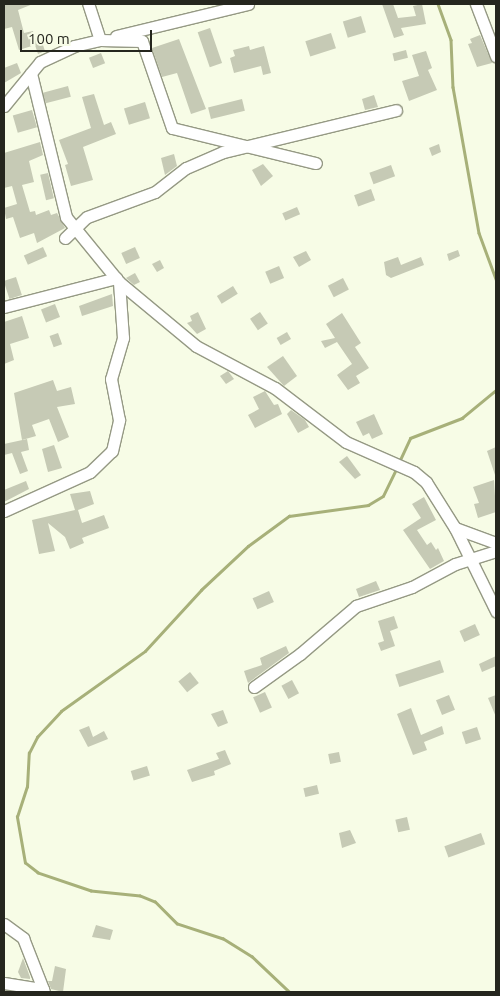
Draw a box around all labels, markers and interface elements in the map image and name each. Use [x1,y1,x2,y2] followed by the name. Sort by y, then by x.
[22,20,155,52] scale bar
[28,30,70,47] text: 100 m

